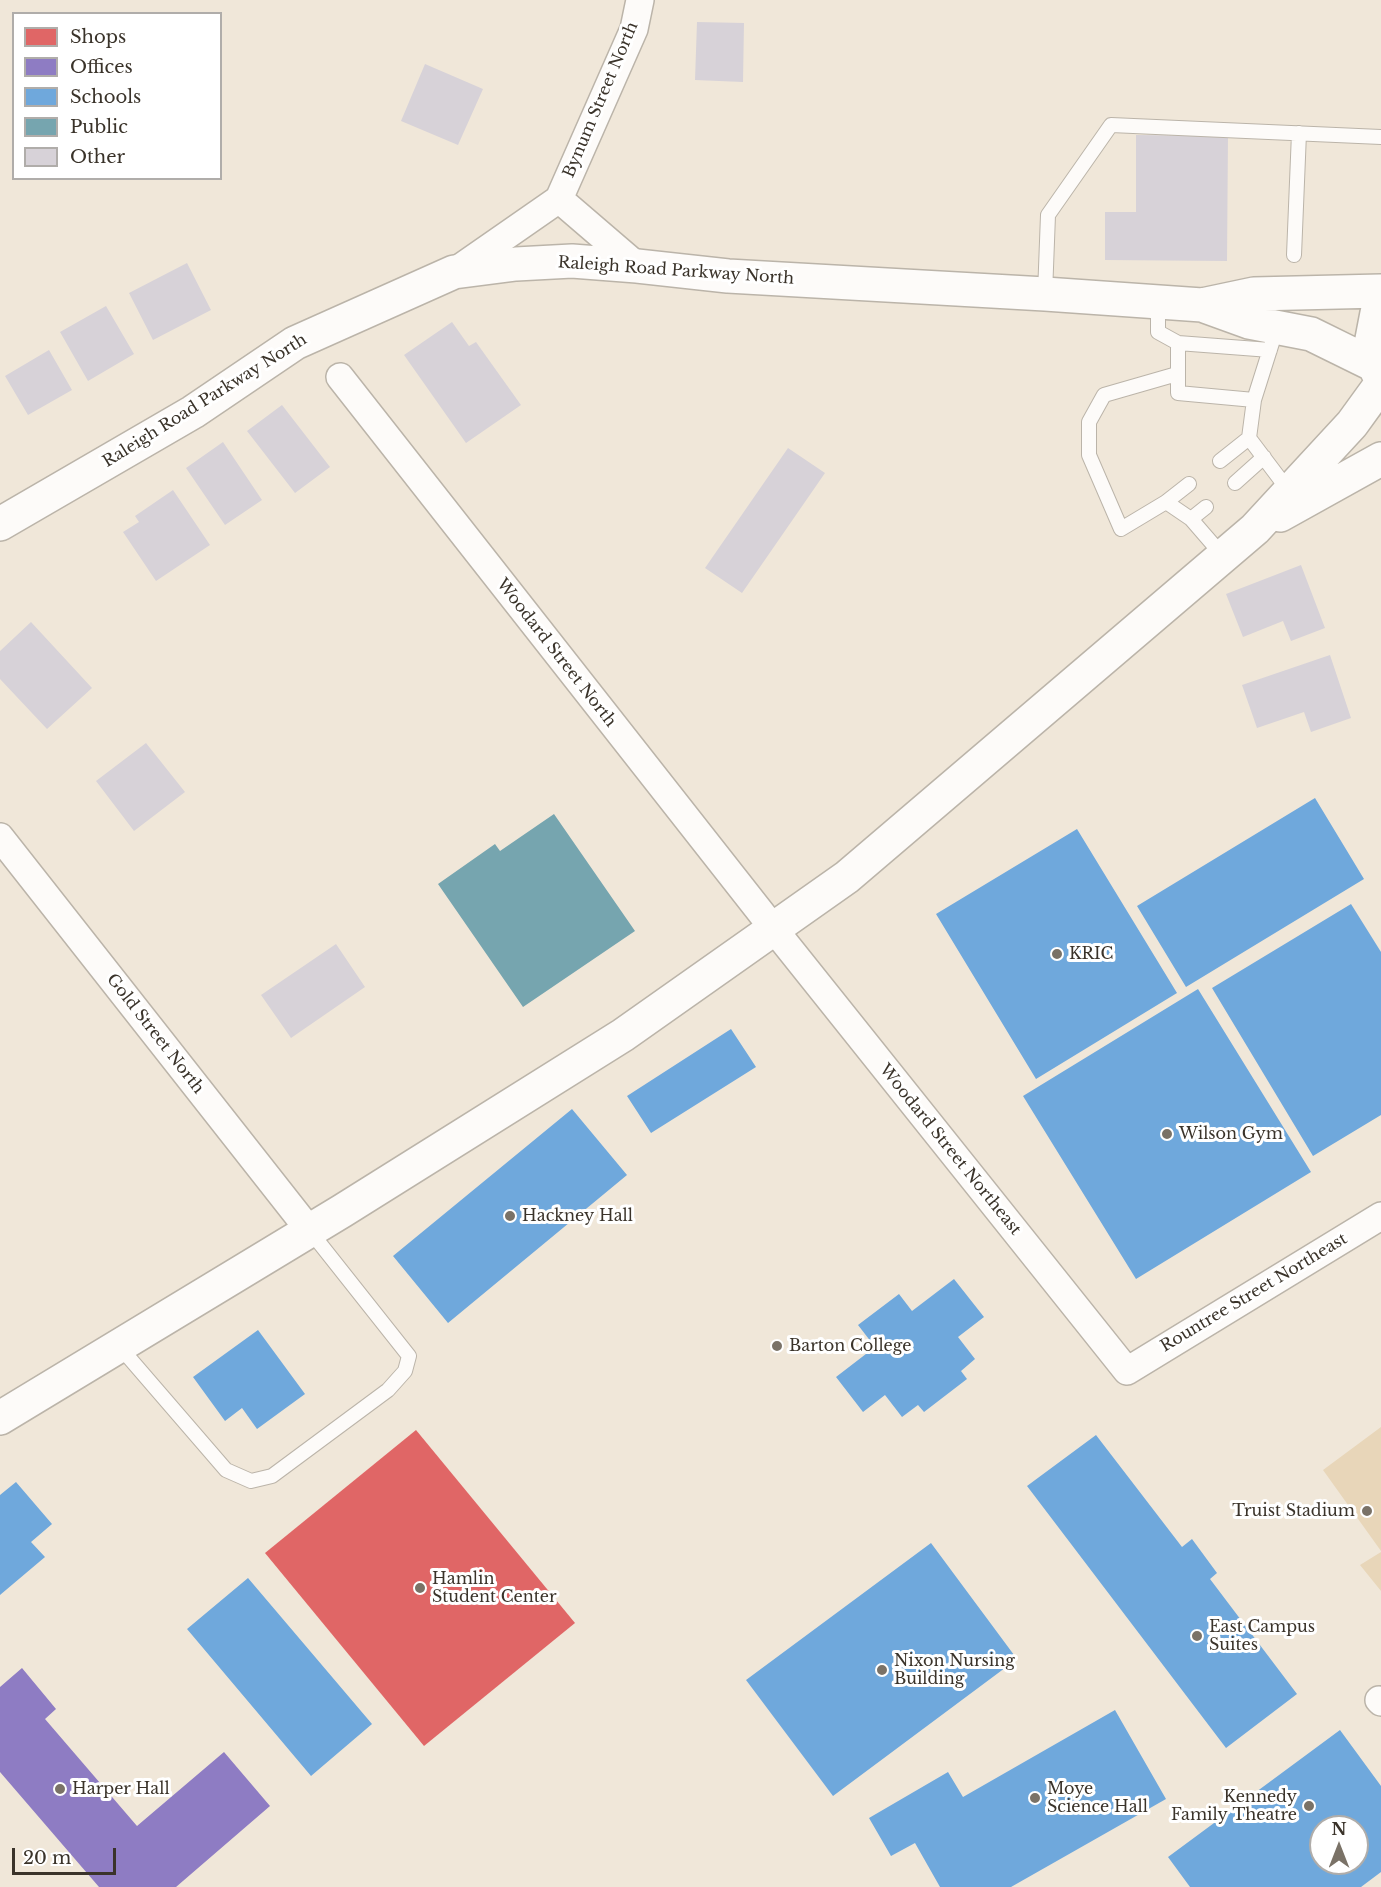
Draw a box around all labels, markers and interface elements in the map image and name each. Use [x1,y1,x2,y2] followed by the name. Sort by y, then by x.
[12,12,222,180] legend
[559,19,643,181] street label: Bynum Street North
[70,26,126,48] text: Shops
[70,56,133,78] text: Offices
[70,86,141,108] text: Schools
[70,116,128,138] text: Public
[70,146,125,168] text: Other
[557,253,795,289] street label: Raleigh Road Parkway North
[100,330,310,472] street label: Raleigh Road Parkway North
[492,575,620,731] street label: Woodard Street North
[1069,944,1113,964] place label: KRIC
[1050,947,1064,961] marker: KRIC
[102,970,208,1098] street label: Gold Street North
[875,1061,1025,1239] street label: Woodard Street Northeast
[1179,1124,1283,1144] place label: Wilson Gym
[1160,1127,1174,1141] marker: Wilson Gym
[522,1206,633,1226] place label: Hackney Hall
[503,1209,517,1223] marker: Hackney Hall
[1157,1230,1351,1356] street label: Rountree Street Northeast
[789,1336,911,1356] place label: Barton College
[770,1339,784,1353] marker: Barton College
[1232,1501,1355,1521] place label: Truist Stadium
[1360,1504,1374,1518] marker: Truist Stadium
[432,1569,557,1607] place label: Hamlin Student Center
[413,1581,427,1595] marker: Hamlin Student Center
[1209,1617,1315,1655] place label: East Campus Suites
[1190,1629,1204,1643] marker: East Campus Suites
[894,1651,1015,1689] place label: Nixon Nursing Building
[875,1663,889,1677] marker: Nixon Nursing Building
[72,1779,170,1799] place label: Harper Hall
[1047,1779,1148,1817] place label: Moye Science Hall
[53,1782,67,1796] marker: Harper Hall
[1171,1787,1297,1825] place label: Kennedy Family Theatre
[1028,1791,1042,1805] marker: Moye Science Hall
[1302,1799,1316,1813] marker: Kennedy Family Theatre
[1309,1815,1369,1875] north arrow
[1331,1819,1347,1839] text: N
[15,1836,118,1874] scale bar
[23,1847,71,1869] text: 20 m

